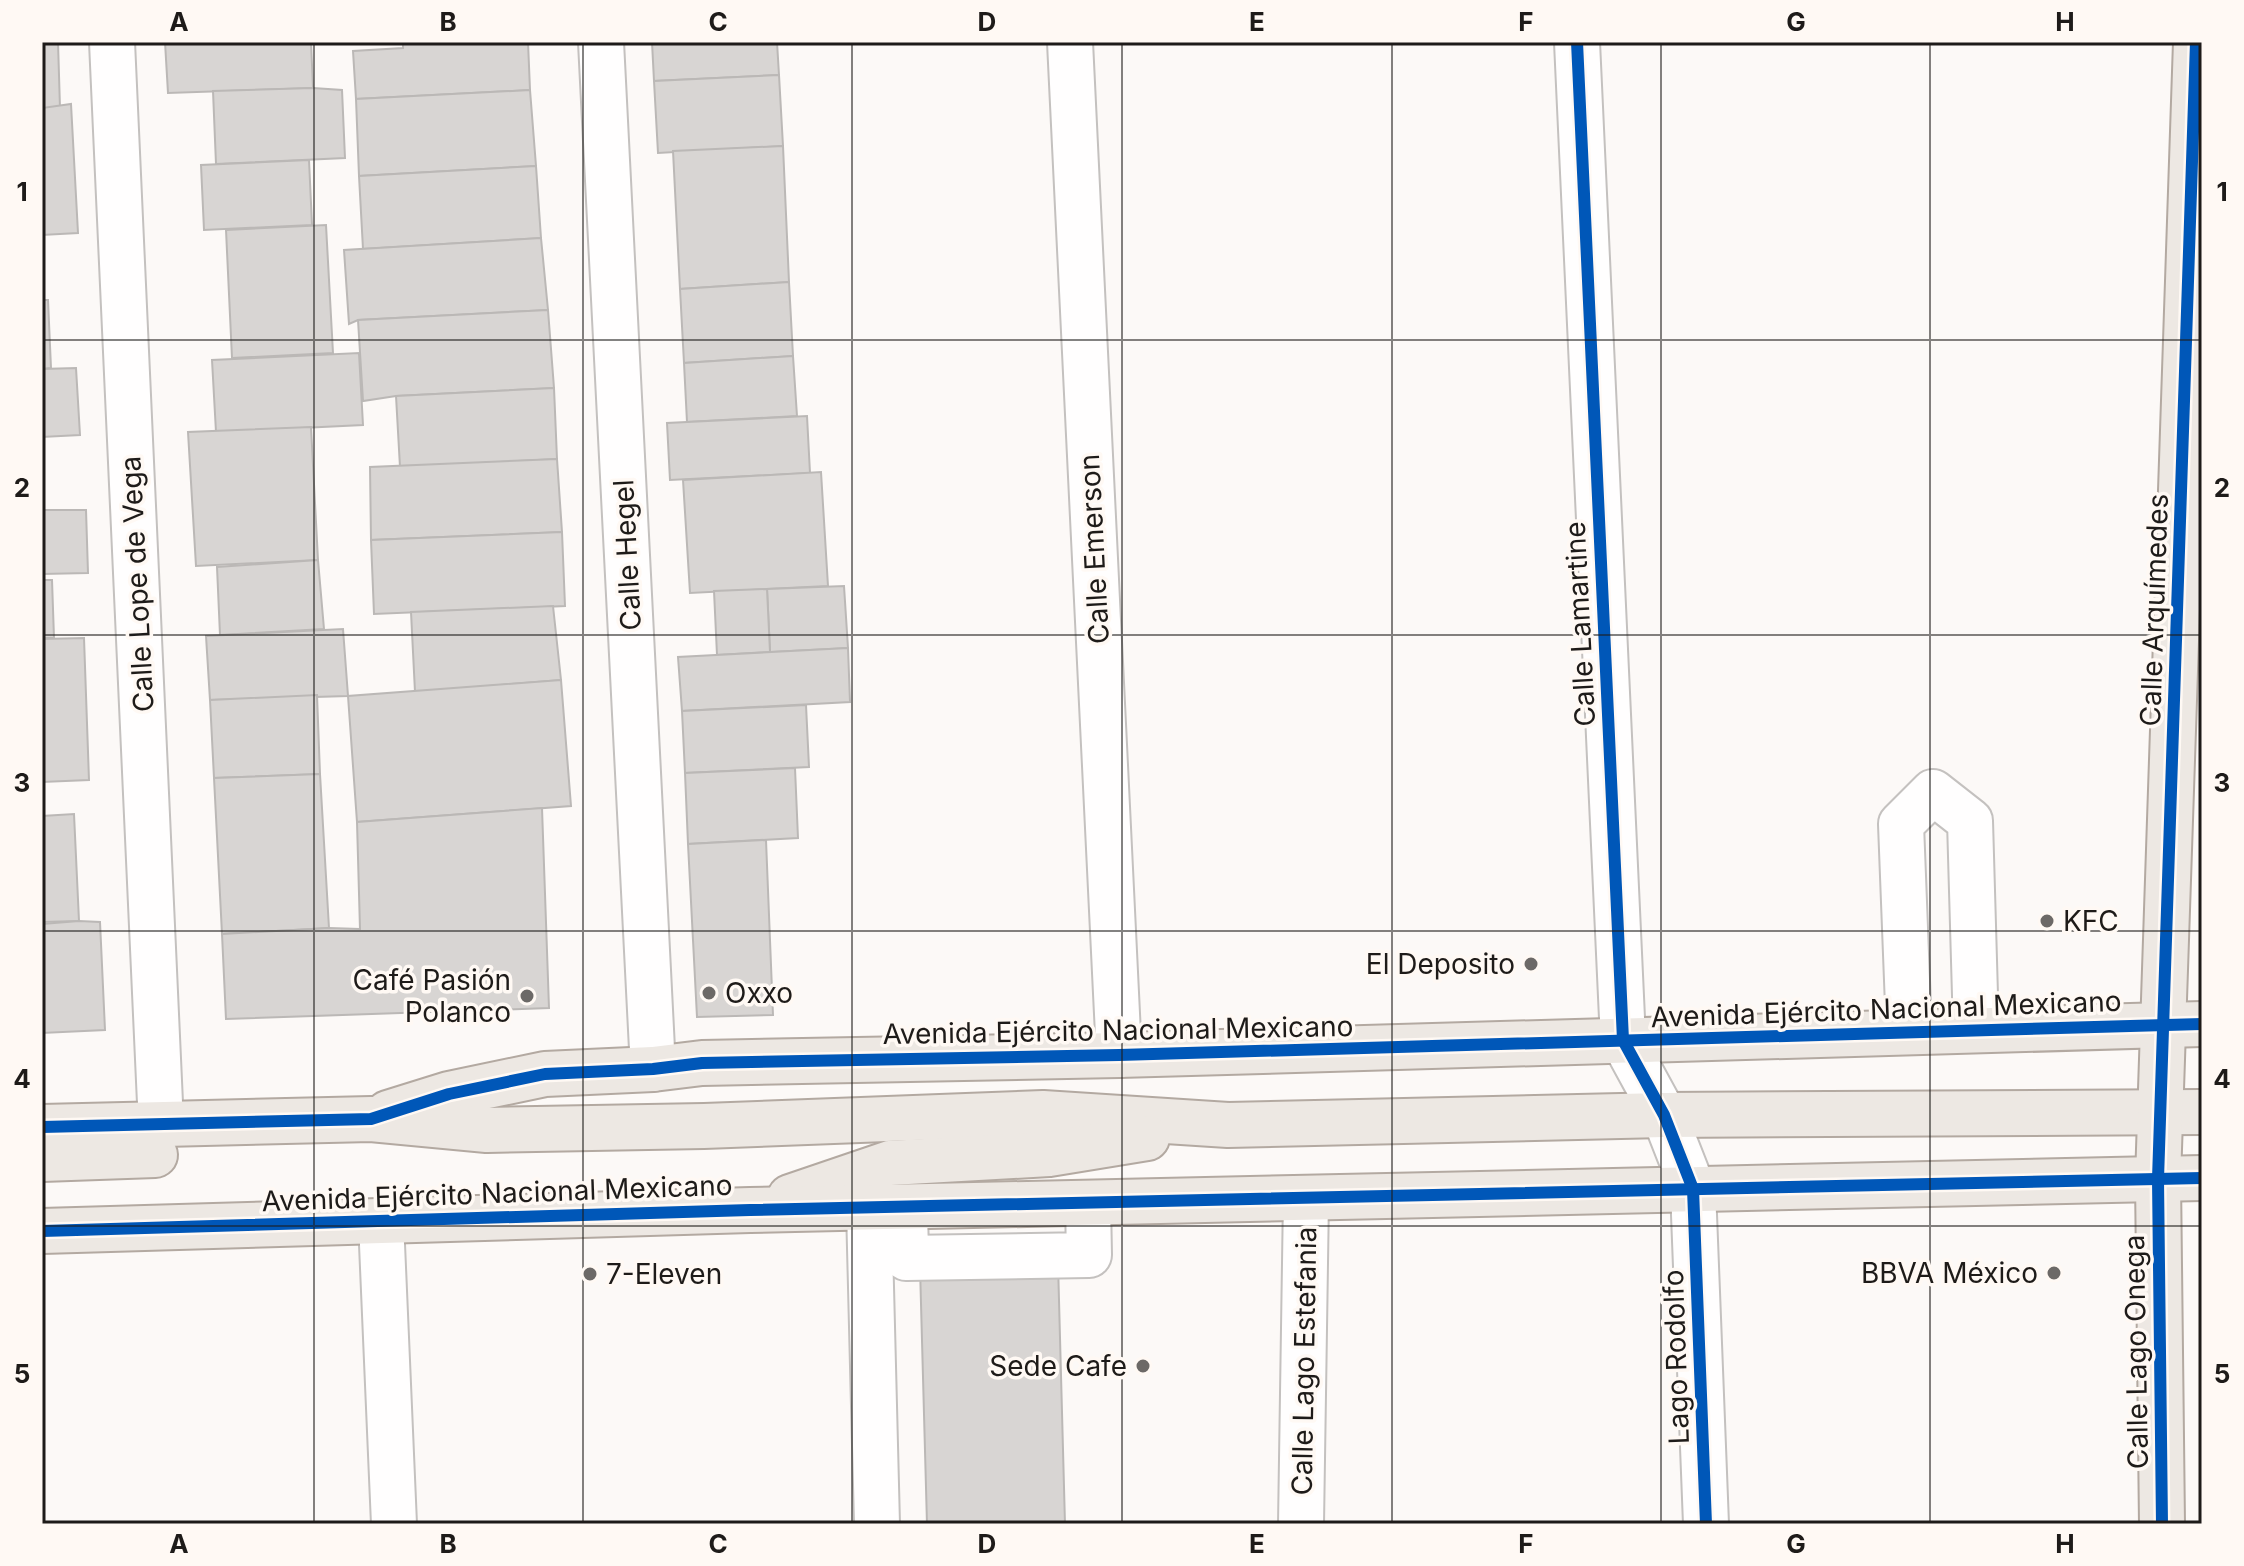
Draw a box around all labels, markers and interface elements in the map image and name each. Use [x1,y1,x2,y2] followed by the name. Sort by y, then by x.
[169,6,189,37] text: A
[439,6,457,37] text: B
[708,6,728,37] text: C
[978,6,996,37] text: D
[1249,6,1265,37] text: E
[1518,6,1534,37] text: F
[1786,6,1806,37] text: G
[2055,6,2075,37] text: H
[16,176,28,207] text: 1
[2216,176,2228,207] text: 1
[1072,453,1116,645] street label: Calle Emerson
[113,455,161,713] street label: Calle Lope de Vega
[14,472,30,503] text: 2
[2214,472,2230,503] text: 2
[606,479,648,631] street label: Calle Hegel
[2133,493,2175,727] street label: Calle Arquímedes
[1558,520,1602,728] street label: Calle Lamartine
[14,767,30,798] text: 3
[2214,767,2230,798] text: 3
[2063,904,2119,938] place label: KFC
[2038,912,2056,930] marker: KFC
[1366,947,1515,981] place label: El Deposito
[1522,955,1540,973] marker: El Deposito
[353,963,511,1029] place label: Café Pasión Polanco
[725,976,793,1010] place label: Oxxo
[700,984,718,1002] marker: Oxxo
[1650,984,2122,1034] street label: Avenida Ejército Nacional Mexicano
[518,987,536,1005] marker: Café Pasión Polanco
[882,1009,1354,1051] street label: Avenida Ejército Nacional Mexicano
[13,1063,31,1094] text: 4
[2213,1063,2231,1094] text: 4
[261,1168,733,1218] street label: Avenida Ejército Nacional Mexicano
[1285,1226,1323,1496] street label: Calle Lago Estefania
[2117,1234,2155,1470] street label: Calle Lago Onega
[1861,1256,2038,1290] place label: BBVA México
[606,1257,722,1291] place label: 7-Eleven
[2045,1264,2063,1282] marker: BBVA México
[581,1265,599,1283] marker: 7-Eleven
[1656,1269,1696,1445] street label: Lago Rodolfo
[989,1349,1127,1383] place label: Sede Cafe
[1134,1357,1152,1375] marker: Sede Cafe
[14,1358,30,1389] text: 5
[2214,1358,2230,1389] text: 5
[169,1528,189,1559] text: A
[439,1528,457,1559] text: B
[708,1528,728,1559] text: C
[978,1528,996,1559] text: D
[1249,1528,1265,1559] text: E
[1518,1528,1534,1559] text: F
[1786,1528,1806,1559] text: G
[2055,1528,2075,1559] text: H

